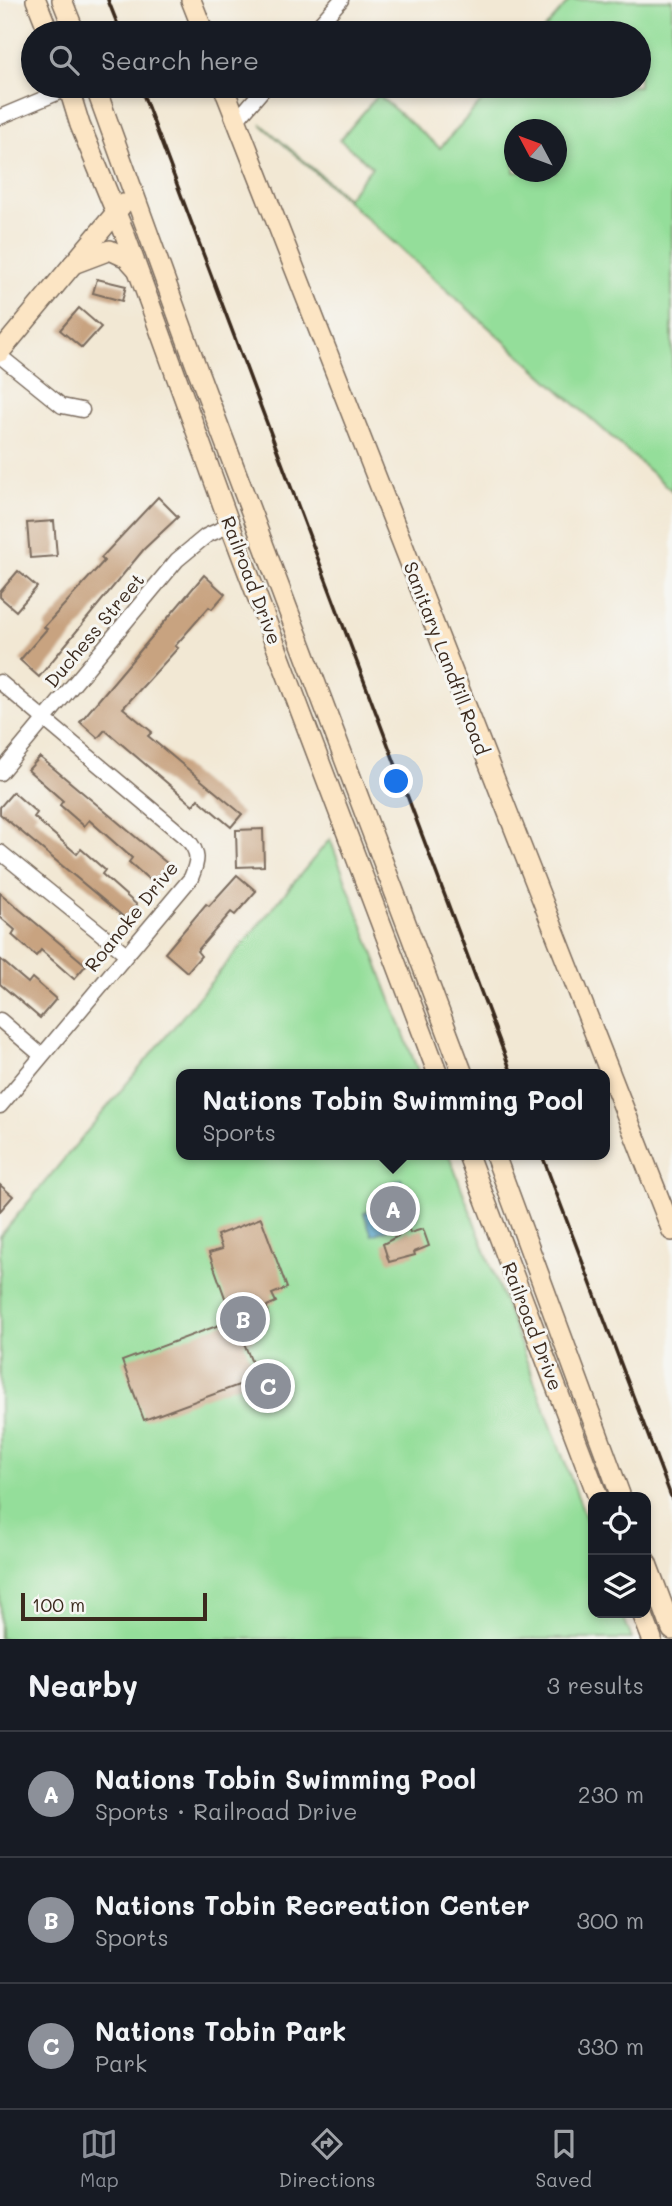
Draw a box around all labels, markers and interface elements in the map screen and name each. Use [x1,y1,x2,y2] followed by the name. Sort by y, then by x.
[21,21,651,98] search box
[45,41,83,79] icon: search
[101,43,259,77] text: Search here
[504,119,567,182] north arrow
[216,512,288,648] street label: Railroad Drive
[399,558,495,758] street label: Sanitary Landfill Road
[39,568,149,692] street label: Duchess Street
[379,764,413,798] your location
[79,856,183,976] street label: Roanoke Drive
[176,1069,610,1160] popup
[202,1083,584,1117] text: Nations Tobin Swimming Pool
[202,1117,276,1147] text: Sports
[370,1183,416,1235] pin: A
[497,1258,569,1394] street label: Railroad Drive
[220,1293,266,1345] pin: B
[245,1360,291,1412] pin: C
[588,1492,651,1618] map controls
[588,1492,651,1555] button: locate
[588,1555,651,1618] button: layers
[21,1590,206,1622] scale bar
[32,1592,85,1617] text: 100 m
[28,1665,138,1705] text: Nearby
[547,1670,644,1700] text: 3 results
[95,1762,476,1796] text: Nations Tobin Swimming Pool
[43,1779,59,1809] text: A
[578,1779,644,1809] text: 230 m
[95,1796,358,1826] text: Sports · Railroad Drive
[95,1888,530,1922] text: Nations Tobin Recreation Center
[43,1905,59,1935] text: B
[576,1905,644,1935] text: 300 m
[95,1922,169,1952] text: Sports
[95,2014,346,2048] text: Nations Tobin Park
[42,2031,60,2061] text: C
[577,2031,644,2061] text: 330 m
[95,2048,147,2078] text: Park
[80,2125,119,2192] tab: Map
[279,2125,375,2192] tab: Directions
[536,2125,592,2192] tab: Saved

